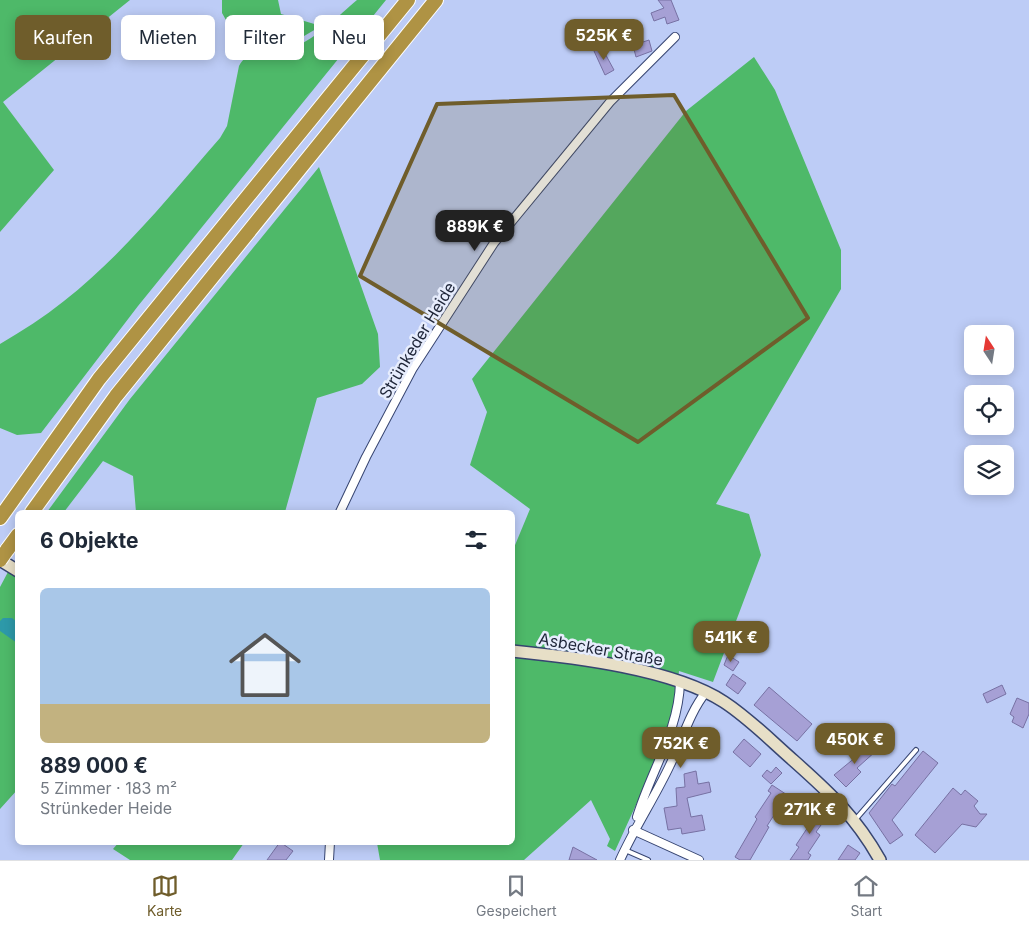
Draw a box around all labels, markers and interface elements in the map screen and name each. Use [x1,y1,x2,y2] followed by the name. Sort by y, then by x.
[15,15,111,60] chip: Kaufen
[121,15,215,60] chip: Mieten
[225,15,304,60] chip: Filter
[314,15,384,60] chip: Neu
[563,18,645,61] pin: 525K €
[576,25,632,45] text: 525K €
[434,210,516,252] pin: 889K €
[446,216,504,236] text: 889K €
[374,278,460,402] street label: Strünkeder Heide
[964,325,1014,375] north arrow
[964,325,1014,495] map controls
[964,385,1014,435] button: locate
[964,445,1014,495] button: layers
[462,526,490,554] icon: filters
[40,528,138,553] text: 6 Objekte
[220,620,310,710] icon: home
[690,620,772,663] pin: 541K €
[704,627,758,647] text: 541K €
[537,628,665,670] street label: Asbecker Straße
[814,722,896,765] pin: 450K €
[640,726,722,769] pin: 752K €
[826,729,884,749] text: 450K €
[653,733,709,753] text: 752K €
[40,753,148,778] text: 889 000 €
[40,778,177,798] text: 5 Zimmer · 183 m²
[769,792,851,835] pin: 271K €
[40,798,172,818] text: Strünkeder Heide
[784,799,836,819] text: 271K €
[147,872,182,919] tab: Karte
[476,872,557,919] tab: Gespeichert
[851,872,882,919] tab: Start

